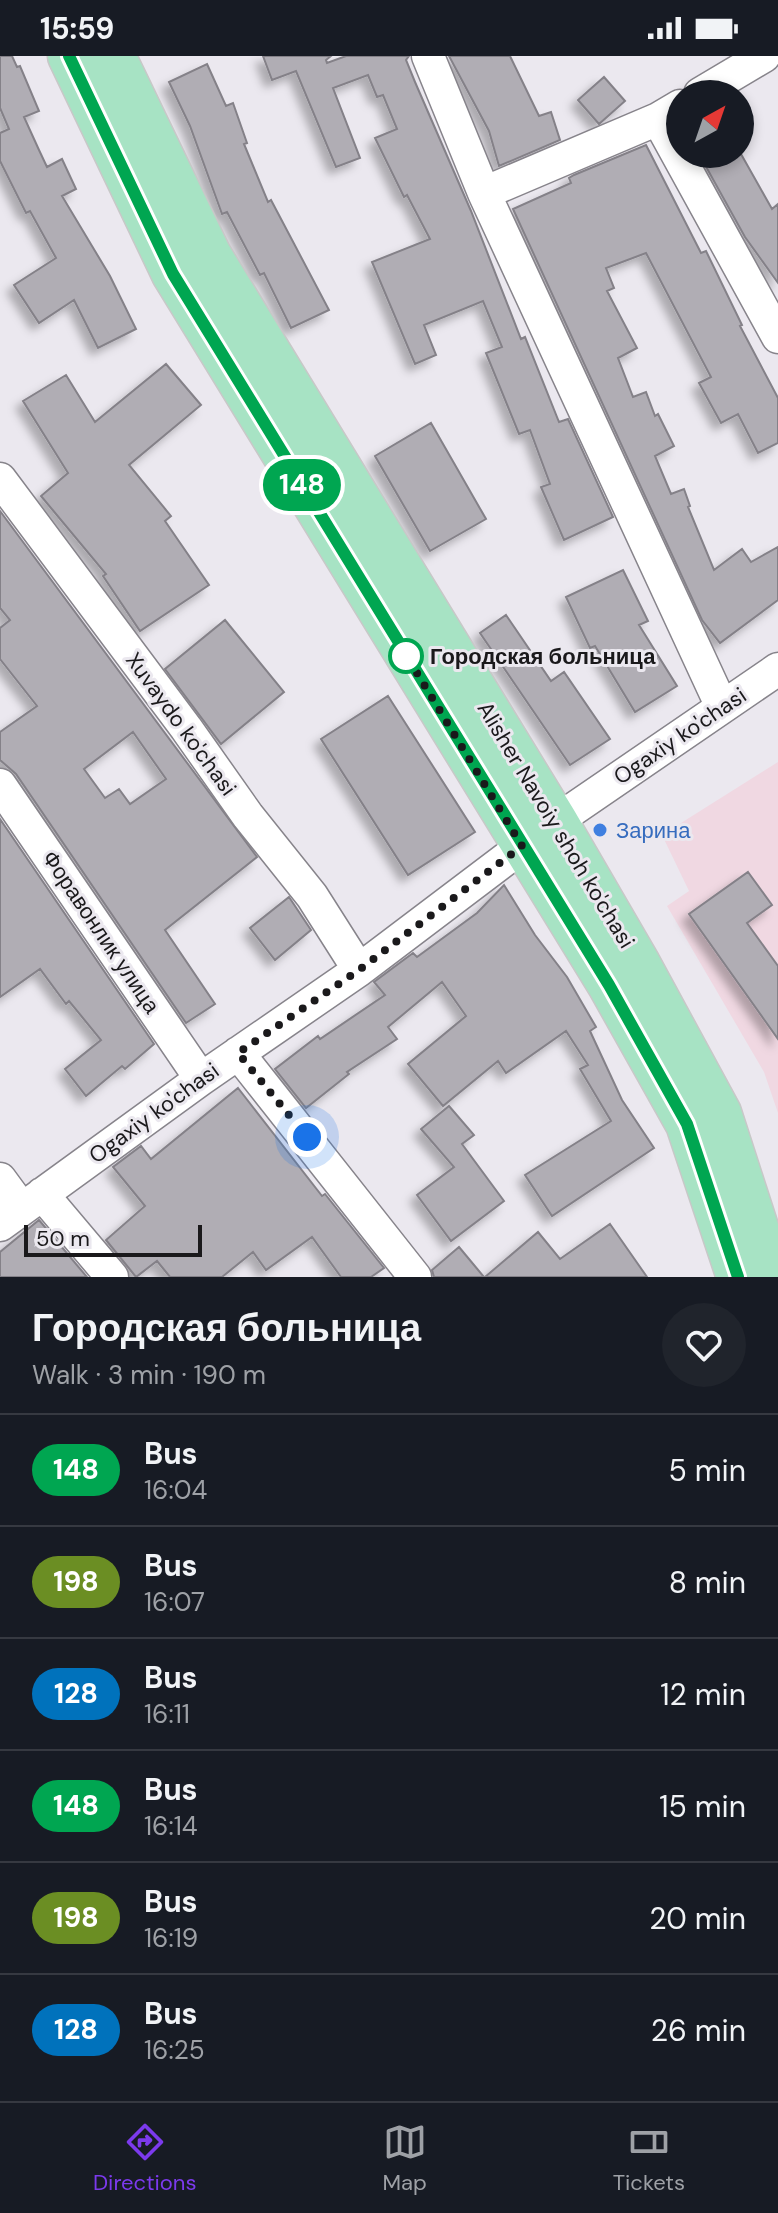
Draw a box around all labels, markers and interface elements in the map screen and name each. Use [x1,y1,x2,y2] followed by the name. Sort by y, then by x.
[40,9,114,48] text: 15:59
[666,80,754,168] north arrow
[666,80,754,168] map controls
[256,459,348,511] line badge: 148
[279,466,325,503] text: 148
[389,639,423,673] marker: Городская больница
[430,642,656,671] place label: Городская больница
[119,647,243,801] street label: Xuvaydo ko'chasi
[608,681,752,791] street label: Ogaxiy ko'chasi
[471,696,641,954] street label: Alisher Navoiy shoh ko'chasi
[616,816,691,845] place label: Зарина
[591,821,609,839] marker: Зарина
[36,845,167,1020] street label: Форавонлик улица
[83,1056,225,1170] street label: Ogaxiy ko'chasi
[287,1117,327,1157] your location
[24,1221,202,1257] scale bar
[36,1224,90,1253] text: 50 m
[32,1303,421,1353] text: Городская больница
[662,1303,746,1387] button: heart
[32,1358,266,1392] text: Walk · 3 min · 190 m
[144,1434,198,1473] text: Bus
[53,1451,99,1488] text: 148
[669,1451,746,1490] text: 5 min
[144,1473,207,1507] text: 16:04
[144,1546,198,1585] text: Bus
[53,1563,99,1600] text: 198
[669,1563,746,1602] text: 8 min
[144,1585,205,1619] text: 16:07
[144,1658,198,1697] text: Bus
[54,1675,98,1712] text: 128
[660,1675,746,1714] text: 12 min
[144,1697,190,1731] text: 16:11
[144,1770,198,1809] text: Bus
[53,1787,99,1824] text: 148
[659,1787,746,1826] text: 15 min
[144,1809,198,1843] text: 16:14
[144,1882,198,1921] text: Bus
[53,1899,99,1936] text: 198
[649,1899,746,1938] text: 20 min
[144,1921,198,1955] text: 16:19
[144,1994,198,2033] text: Bus
[54,2011,98,2048] text: 128
[651,2011,746,2050] text: 26 min
[144,2033,205,2067] text: 16:25
[93,2120,197,2197] tab: Directions
[383,2120,427,2197] tab: Map
[613,2120,685,2197] tab: Tickets

